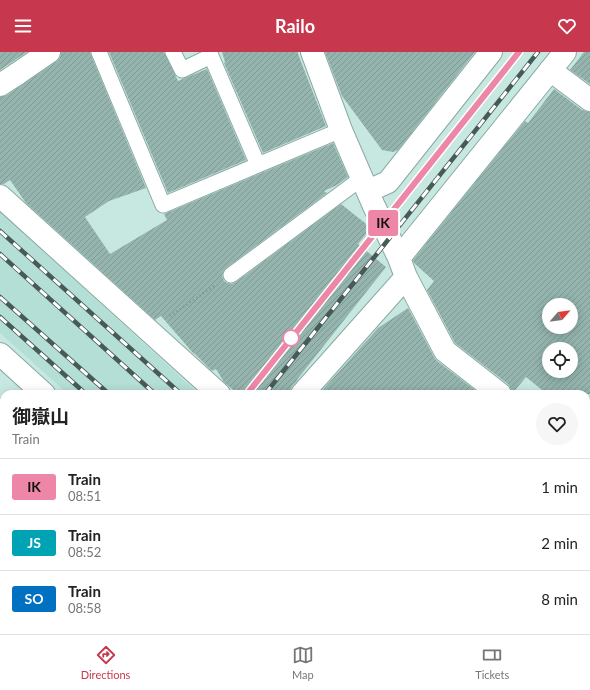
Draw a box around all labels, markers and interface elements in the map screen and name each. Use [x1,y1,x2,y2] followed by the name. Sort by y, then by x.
[12,15,34,37] icon: menu
[275,15,315,37] text: Railo
[556,15,578,37] icon: heart
[365,210,401,236] line badge: IK
[376,214,390,231] text: IK
[542,298,578,334] north arrow
[542,298,578,378] map controls
[282,329,300,347] unlabelled marker
[542,342,578,378] button: locate
[536,403,578,445] button: heart
[12,404,69,427] text: 御嶽山
[12,431,40,447] text: Train
[68,470,101,488] text: Train
[27,478,41,495] text: IK
[541,478,578,496] text: 1 min
[68,488,101,504] text: 08:51
[68,526,101,544] text: Train
[27,534,41,551] text: JS
[541,534,578,552] text: 2 min
[68,544,101,560] text: 08:52
[68,582,101,600] text: Train
[25,590,44,607] text: SO
[541,590,578,608] text: 8 min
[68,600,101,616] text: 08:58
[81,644,130,681] tab: Directions
[292,644,314,681] tab: Map
[475,644,509,681] tab: Tickets

